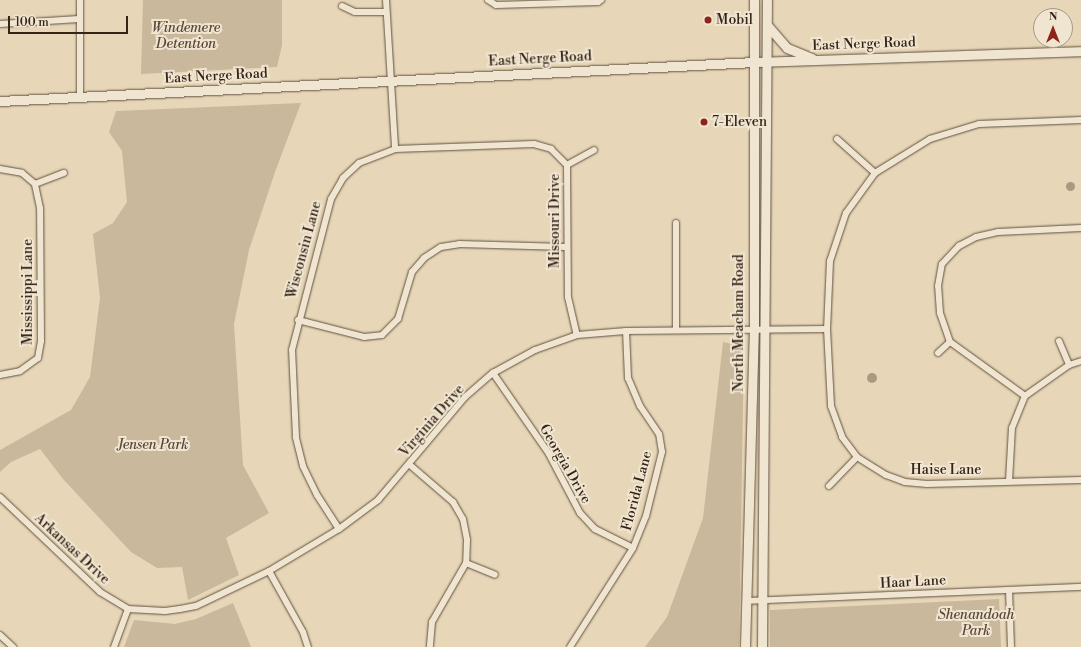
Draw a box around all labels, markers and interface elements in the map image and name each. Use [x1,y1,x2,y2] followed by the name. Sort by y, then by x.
[10,8,130,34] scale bar
[1033,8,1073,48] north arrow
[1049,10,1057,24] text: N
[716,12,753,28] place label: Mobil
[15,15,49,30] text: 100 m
[703,15,713,25] marker: Mobil
[152,20,220,52] park label: Windemere Detention
[812,34,916,54] street label: East Nerge Road
[488,48,592,70] street label: East Nerge Road
[164,65,268,87] street label: East Nerge Road
[712,114,767,130] place label: 7-Eleven
[699,117,709,127] marker: 7-Eleven
[547,174,563,268] street label: Missouri Drive
[283,200,325,300] street label: Wisconsin Lane
[20,239,36,345] street label: Mississippi Lane
[731,254,747,392] street label: North Meacham Road
[396,381,468,461] street label: Virginia Drive
[536,421,594,507] street label: Georgia Drive
[118,437,188,453] park label: Jensen Park
[618,449,656,533] street label: Florida Lane
[911,462,981,478] street label: Haise Lane
[31,510,113,588] street label: Arkansas Drive
[880,572,946,592] street label: Haar Lane
[938,607,1014,640] park label: Shenandoah Park

